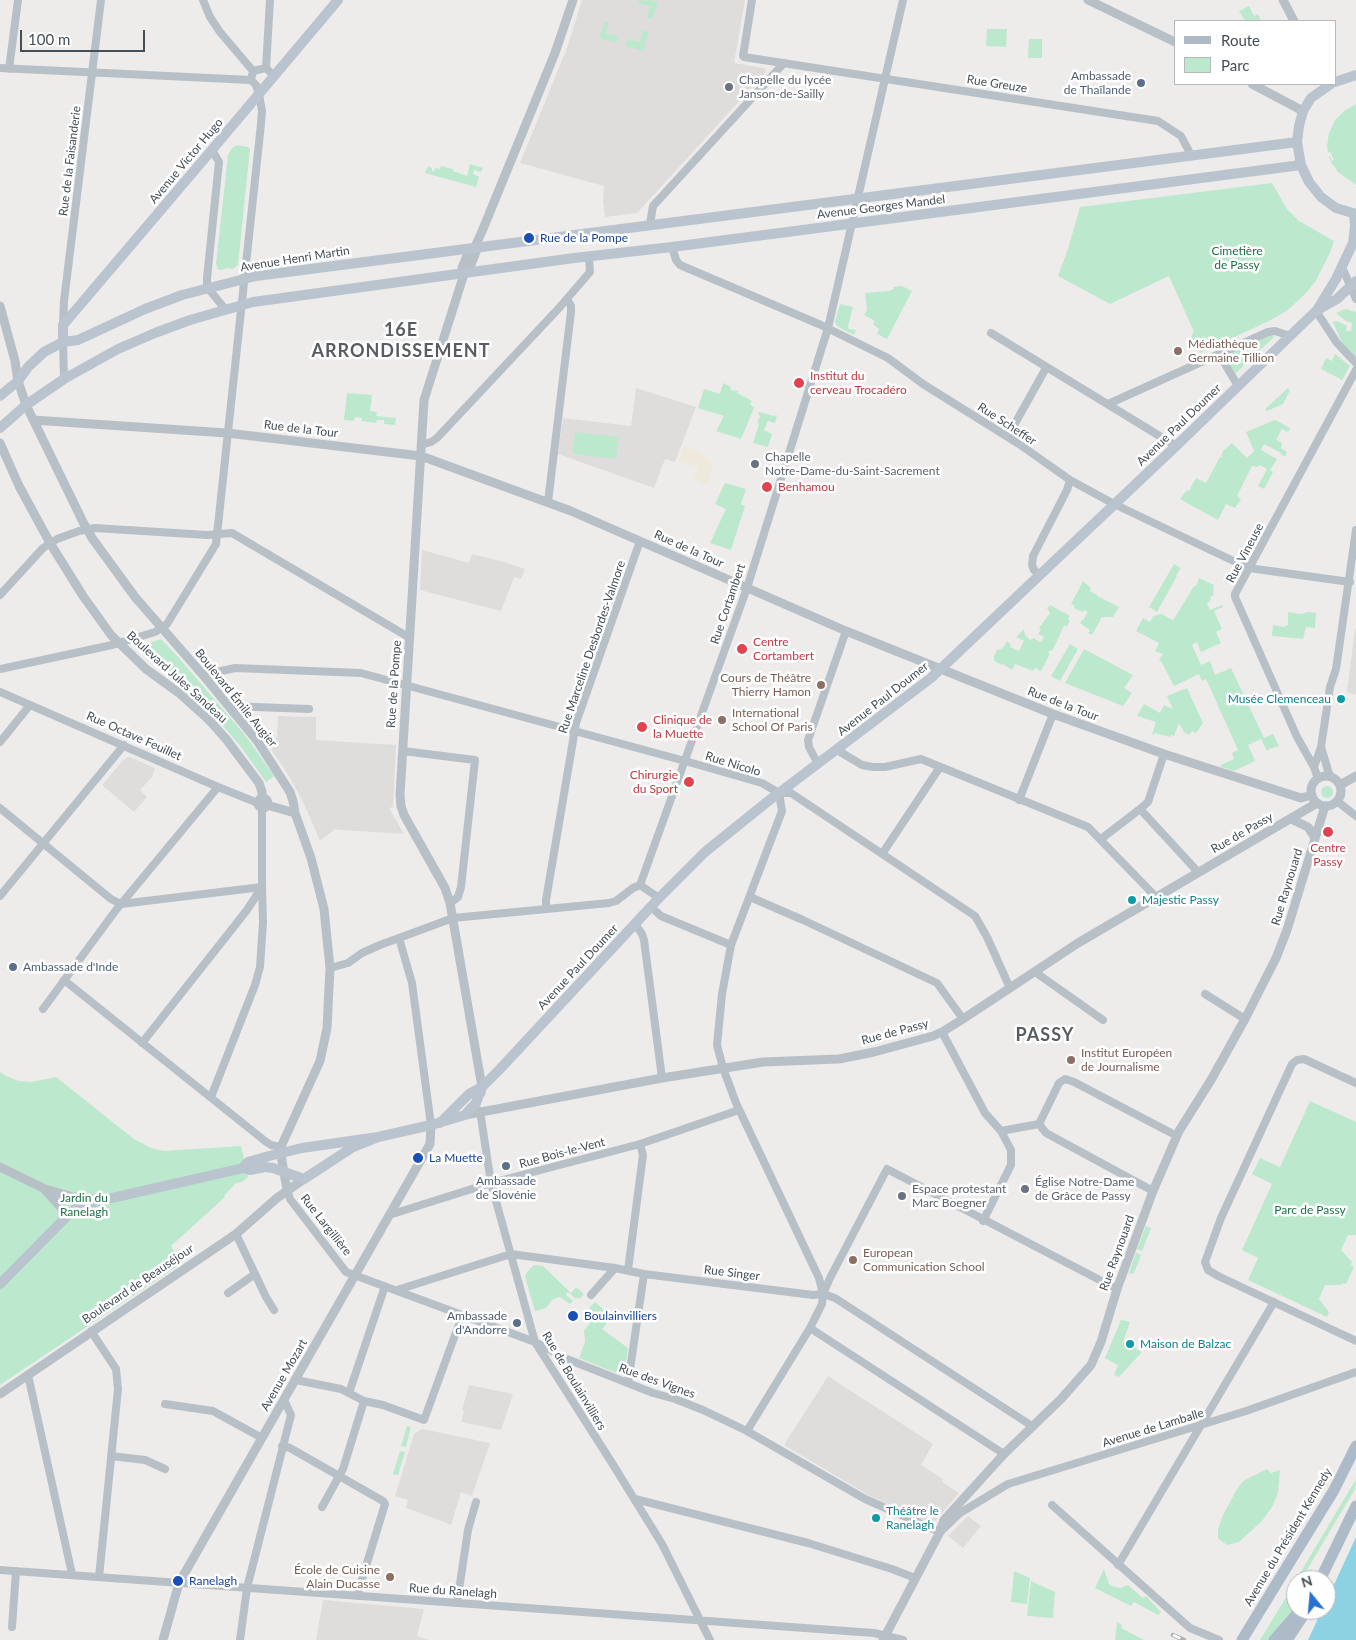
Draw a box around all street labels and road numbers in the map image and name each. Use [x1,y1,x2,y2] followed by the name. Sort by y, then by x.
[966,72,1028,96] street label: Rue Greuze
[56,105,84,217] street label: Rue de la Faisanderie
[146,115,226,207] street label: Avenue Victor Hugo
[816,192,946,222] street label: Avenue Georges Mandel
[239,243,351,275] street label: Avenue Henri Martin
[1134,381,1224,469] street label: Avenue Paul Doumer
[975,400,1039,448] street label: Rue Scheffer
[263,417,339,441] street label: Rue de la Tour
[1223,521,1267,585] street label: Rue Vineuse
[652,527,726,571] street label: Rue de la Tour
[556,559,628,735] street label: Rue Marceline Desbordes-Valmore
[707,562,749,646] street label: Rue Cortambert
[124,628,230,726] street label: Boulevard Jules Sandeau
[384,640,404,728] street label: Rue de la Pompe
[192,646,280,750] street label: Boulevard Émile Augier
[835,659,931,739] street label: Avenue Paul Doumer
[1025,684,1101,724] street label: Rue de la Tour
[84,709,184,763] street label: Rue Octave Feuillet
[703,749,763,779] street label: Rue Nicolo
[1209,810,1275,856] street label: Rue de Passy
[1268,847,1306,927] street label: Rue Raynouard
[535,921,621,1013] street label: Avenue Paul Doumer
[860,1016,930,1048] street label: Rue de Passy
[518,1135,606,1171] street label: Rue Bois-le-Vent
[297,1191,355,1259] street label: Rue Largillière
[1097,1213,1137,1293] street label: Rue Raynouard
[80,1241,196,1327] street label: Boulevard de Beauséjour
[703,1262,761,1284] street label: Rue Singer
[539,1329,609,1433] street label: Rue de Boulainvilliers
[258,1337,310,1413] street label: Avenue Mozart
[617,1361,697,1401] street label: Rue des Vignes
[1100,1406,1206,1450] street label: Avenue de Lamballe
[1241,1465,1335,1609] street label: Avenue du Président Kennedy
[409,1581,497,1601] street label: Rue du Ranelagh

